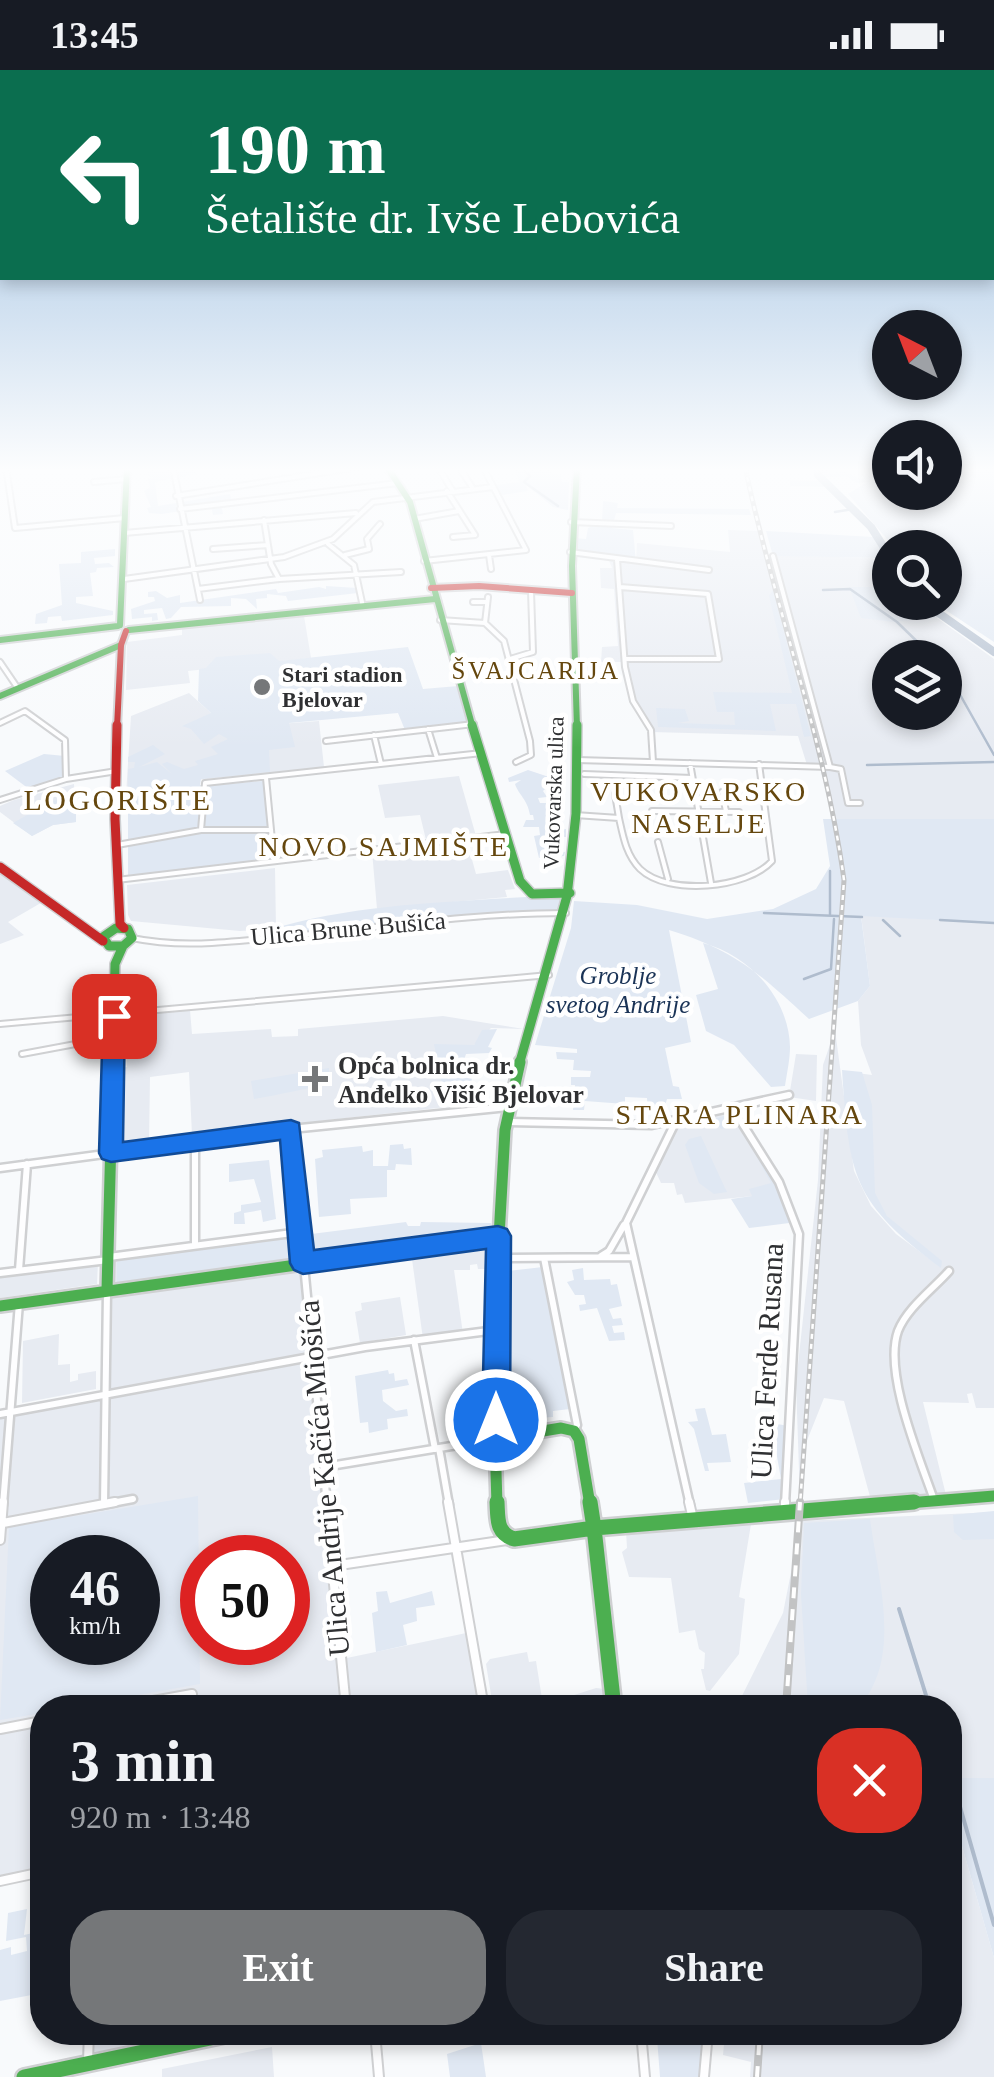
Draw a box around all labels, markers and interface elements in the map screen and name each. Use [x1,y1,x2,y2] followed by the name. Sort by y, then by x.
[50,14,139,56] text: 13:45
[40,110,170,240] icon: left
[205,111,386,188] text: 190 m
[205,193,680,243] text: Šetalište dr. Ivše Lebovića
[872,310,962,400] north arrow
[872,310,962,730] map controls
[872,420,962,510] button: sound
[872,530,962,620] button: search
[872,640,962,730] button: layers
[451,656,621,684] district label: ŠVAJCARIJA
[282,662,402,712] place label: Stari stadion Bjelovar
[251,676,273,698] marker: Stari stadion Bjelovar
[538,716,569,870] street label: Vukovarska ulica
[590,776,808,839] district label: VUKOVARSKO NASELJE
[23,783,213,816] district label: LOGORIŠTE
[258,831,510,862] district label: NOVO SAJMIŠTE
[249,907,447,950] street label: Ulica Brune Bušića
[546,962,690,1018] park label: Groblje svetog Andrije
[72,974,157,1059] pin
[87,989,142,1044] icon: arrive
[338,1052,584,1108] place label: Opća bolnica dr. Anđelko Višić Bjelovar
[302,1066,328,1092] marker: Opća bolnica dr. Anđelko Višić Bjelovar
[616,1099,864,1130] district label: STARA PLINARA
[744,1242,789,1480] street label: Ulica Ferde Rusana
[291,1299,356,1657] street label: Ulica Andrije Kačića Miošića
[444,1368,548,1472] position arrow
[180,1535,310,1665] speed limit sign: 50
[70,1560,120,1616] text: 46
[69,1612,121,1639] text: km/h
[70,1728,215,1794] text: 3 min
[817,1728,922,1833] button: close
[70,1799,250,1835] text: 920 m · 13:48
[70,1910,486,2025] button: Exit
[506,1910,922,2025] button: Share

